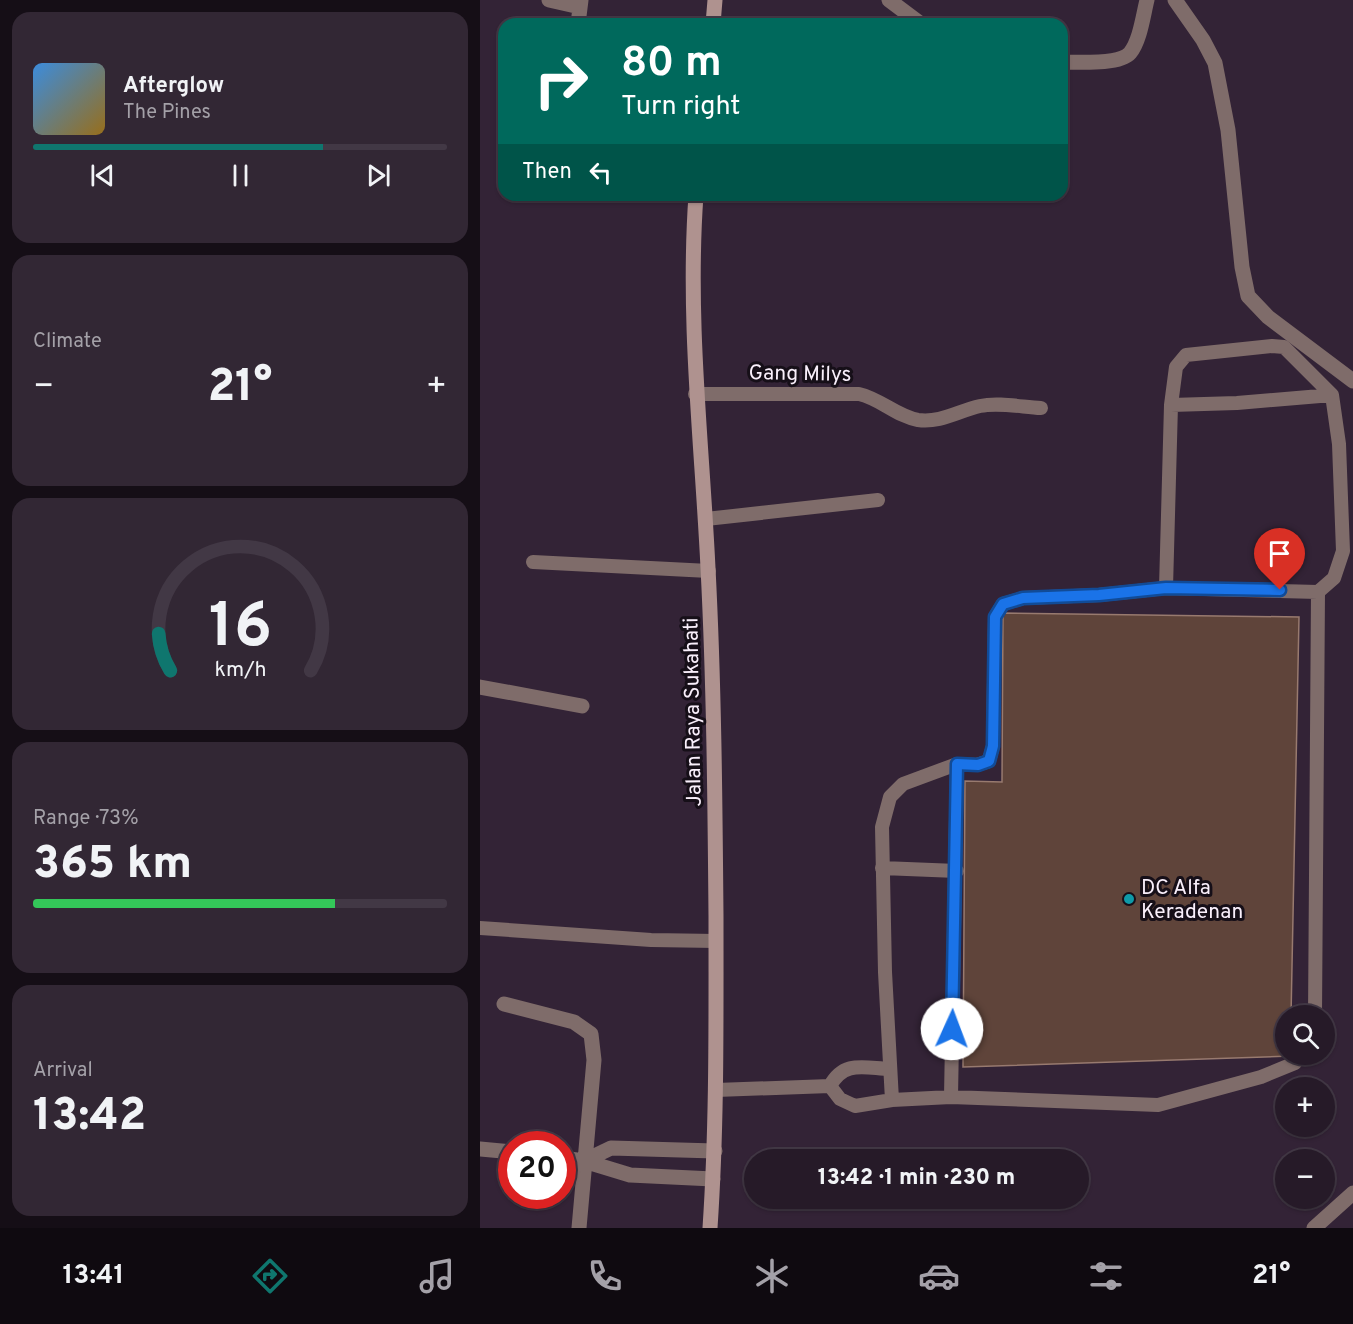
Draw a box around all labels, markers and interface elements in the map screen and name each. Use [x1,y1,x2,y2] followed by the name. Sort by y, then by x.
[621,38,722,91] text: 80 m
[522,42,600,120] icon: right
[123,73,224,100] text: Afterglow
[621,90,740,124] text: Turn right
[123,100,211,126] text: The Pines
[584,156,617,189] icon: left
[86,159,119,192] icon: previous
[224,159,257,192] icon: pause
[362,159,395,192] icon: next
[522,159,572,186] text: Then
[33,329,102,355] text: Climate
[208,360,272,417] text: 21°
[748,360,852,389] street label: Gang Milys
[33,367,54,409] text: −
[426,367,447,409] text: +
[1254,528,1305,590] pin
[1263,537,1296,570] icon: arrive
[208,590,272,669] text: 16
[678,617,709,807] street label: Jalan Raya Sukahati
[214,657,266,684] text: km/h
[33,806,139,832] text: Range · 73%
[33,837,192,894] text: 365 km
[1141,875,1243,926] place label: DC Alfa Keradenan
[1122,892,1136,906] marker: DC Alfa Keradenan
[920,997,984,1061] position arrow
[1275,1005,1335,1209] map controls
[1275,1005,1335,1065] button: search
[33,1058,93,1084] text: Arrival
[1275,1077,1335,1137] button: +
[33,1089,146,1146] text: 13:42
[498,1131,576,1209] speed limit sign: 20
[1275,1149,1335,1209] button: −
[818,1165,1015,1192] text: 13:42 · 1 min · 230 m
[249,1255,291,1297] icon: directions
[416,1255,458,1297] icon: music
[584,1255,626,1297] icon: phone
[751,1255,793,1297] icon: climate
[918,1255,960,1297] icon: car
[1085,1255,1127,1297] icon: filters
[63,1259,124,1293] text: 13:41
[1252,1259,1290,1293] text: 21°

